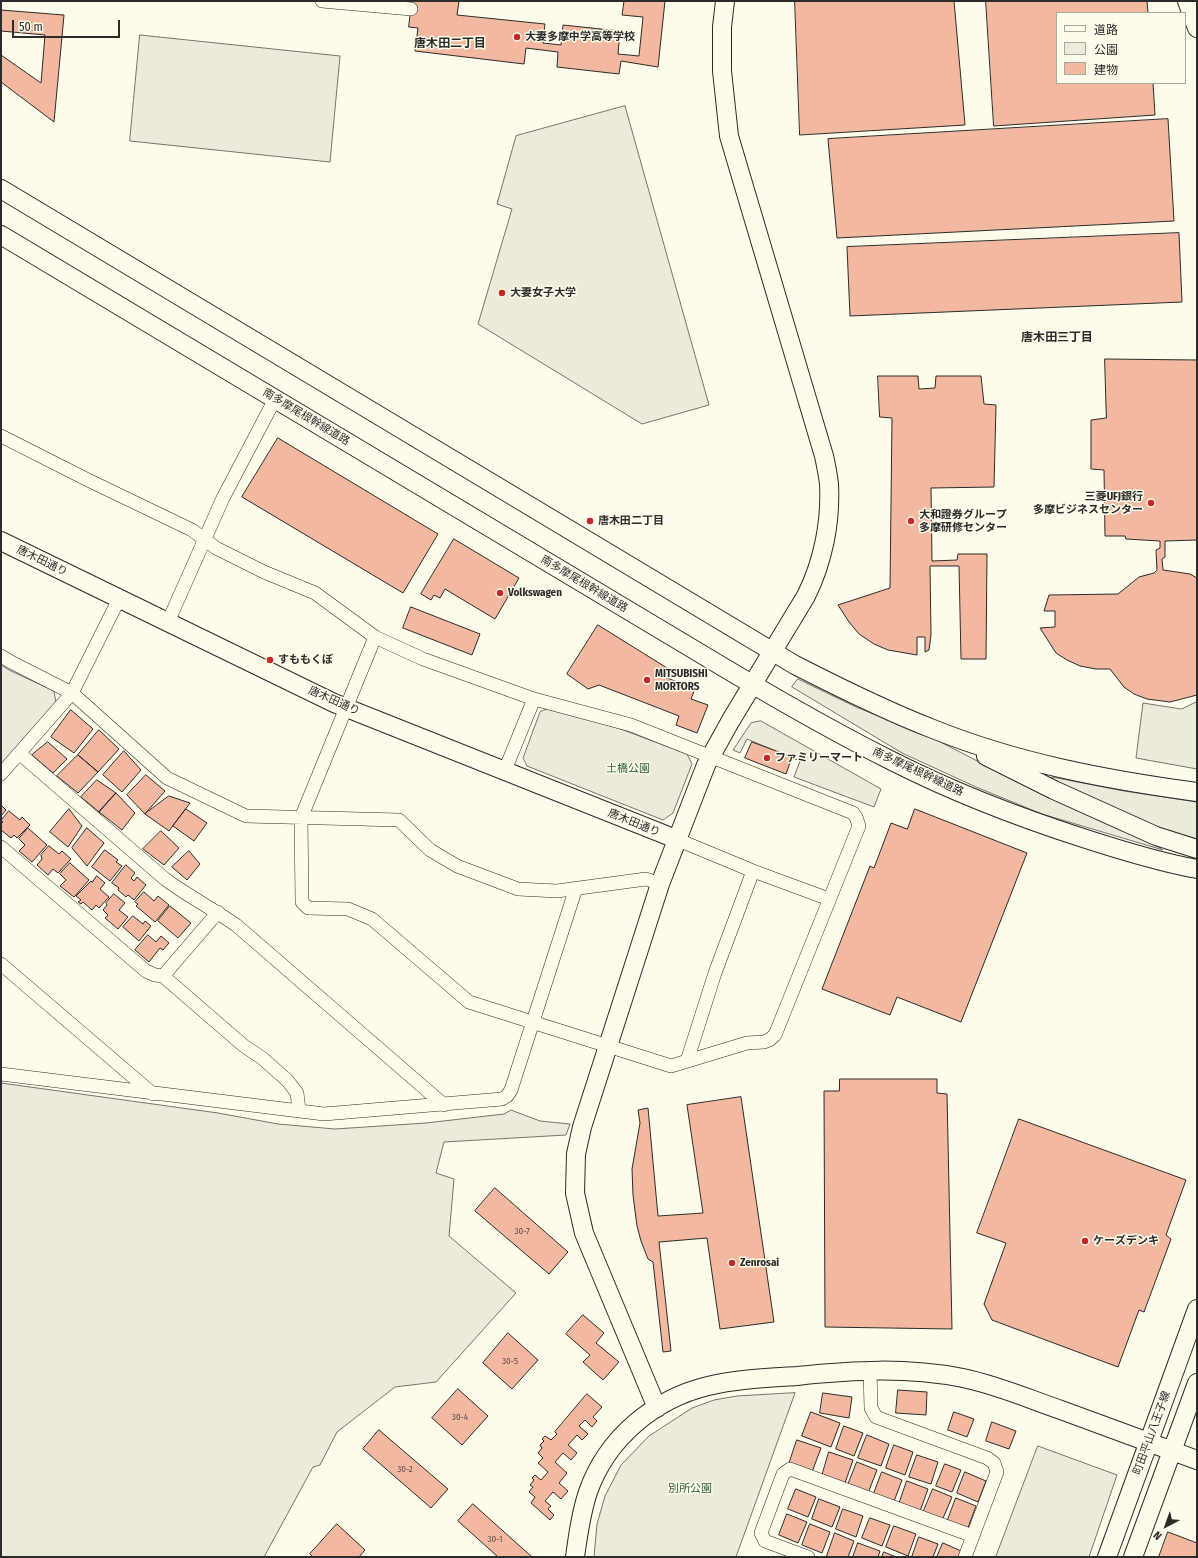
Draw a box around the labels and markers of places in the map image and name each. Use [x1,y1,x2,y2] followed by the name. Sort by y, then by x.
[525,30,635,44] place label: 大妻多摩中学高等学校
[512,32,522,42] marker: 大妻多摩中学高等学校
[510,286,576,300] place label: 大妻女子大学
[497,288,507,298] marker: 大妻女子大学
[1033,490,1143,516] place label: 三菱UFJ銀行 多摩ビジネスセンター
[1146,498,1156,508] marker: 三菱UFJ銀行 多摩ビジネスセンター
[919,508,1007,534] place label: 大和證券グループ 多摩研修センター
[598,514,664,528] place label: 唐木田二丁目
[585,516,595,526] marker: 唐木田二丁目
[906,516,916,526] marker: 大和證券グループ 多摩研修センター
[508,586,562,600] place label: Volkswagen
[495,588,505,598] marker: Volkswagen
[278,653,333,667] place label: すももくぼ
[265,655,275,665] marker: すももくぼ
[655,667,708,693] place label: MITSUBISHI MORTORS
[642,675,652,685] marker: MITSUBISHI MORTORS
[775,751,863,765] place label: ファミリーマート
[762,753,772,763] marker: ファミリーマート
[1093,1234,1159,1248] place label: ケーズデンキ
[1080,1236,1090,1246] marker: ケーズデンキ
[740,1256,779,1270] place label: Zenrosai
[727,1258,737,1268] marker: Zenrosai

